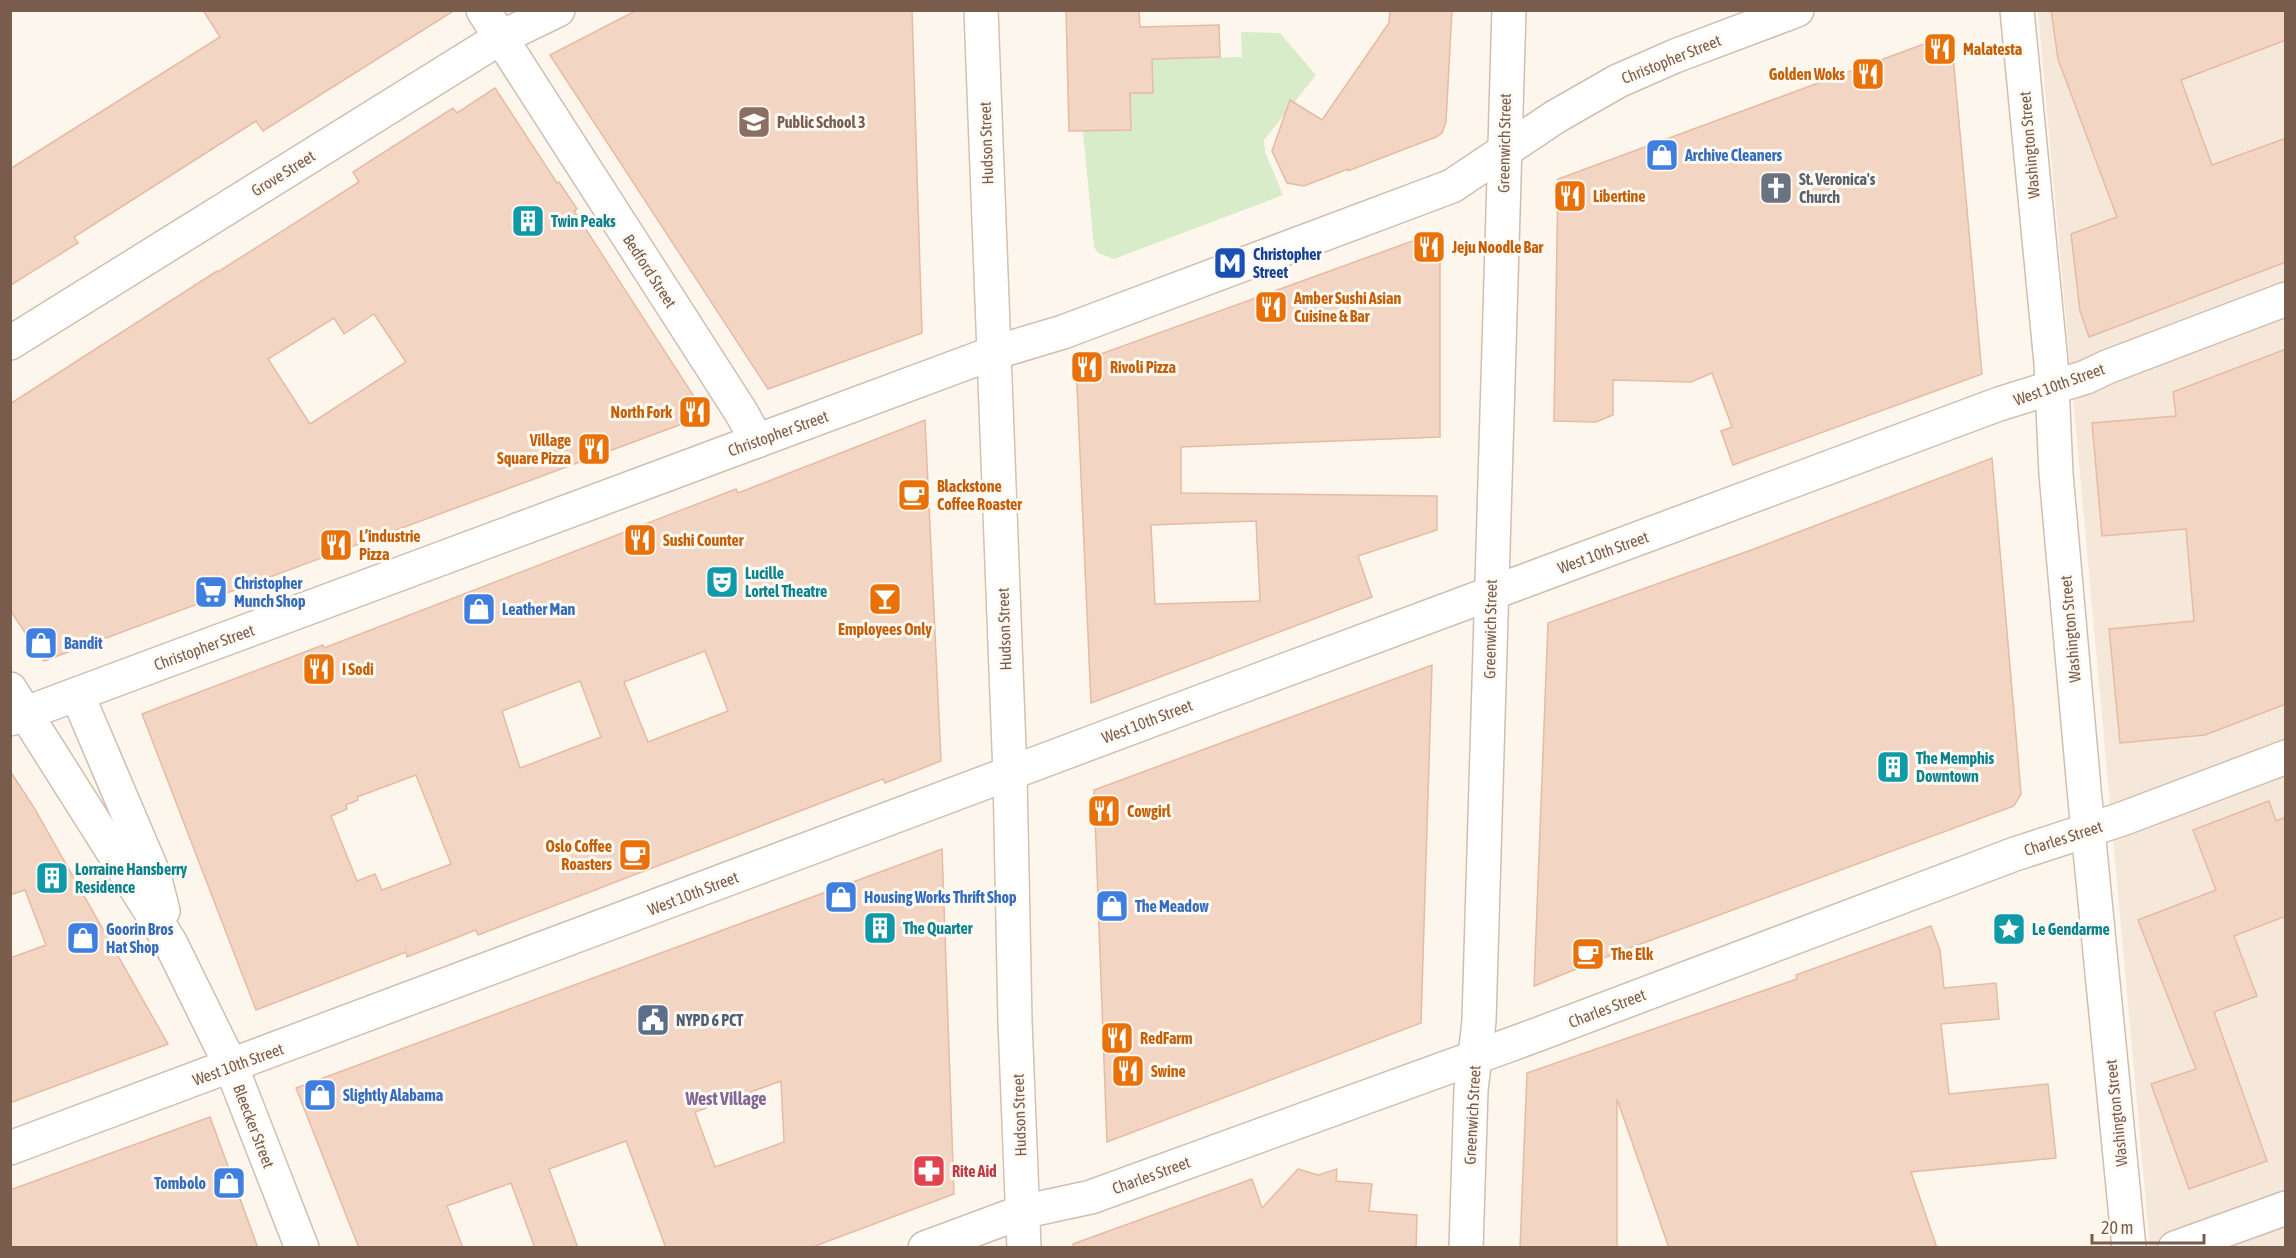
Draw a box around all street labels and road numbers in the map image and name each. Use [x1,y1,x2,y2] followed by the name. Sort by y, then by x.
[1619,31,1724,88] street label: Christopher Street
[2015,90,2044,199] street label: Washington Street
[1494,93,1514,193] street label: Greenwich Street
[976,101,996,185] street label: Hudson Street
[248,146,318,200] street label: Grove Street
[620,231,681,311] street label: Bedford Street
[2011,359,2107,409] street label: West 10th Street
[725,406,831,460] street label: Christopher Street
[1555,527,1651,577] street label: West 10th Street
[2056,574,2085,683] street label: Washington Street
[1480,579,1500,679] street label: Greenwich Street
[994,587,1014,671] street label: Hudson Street
[151,620,257,674] street label: Christopher Street
[1099,695,1195,747] street label: West 10th Street
[2022,817,2105,859] street label: Charles Street
[645,867,741,919] street label: West 10th Street
[1566,985,1649,1031] street label: Charles Street
[190,1039,286,1089] street label: West 10th Street
[2101,1058,2132,1167] street label: Washington Street
[1460,1064,1484,1165] street label: Greenwich Street
[1009,1073,1029,1157] street label: Hudson Street
[230,1082,278,1171] street label: Bleecker Street
[1110,1152,1193,1197] street label: Charles Street

